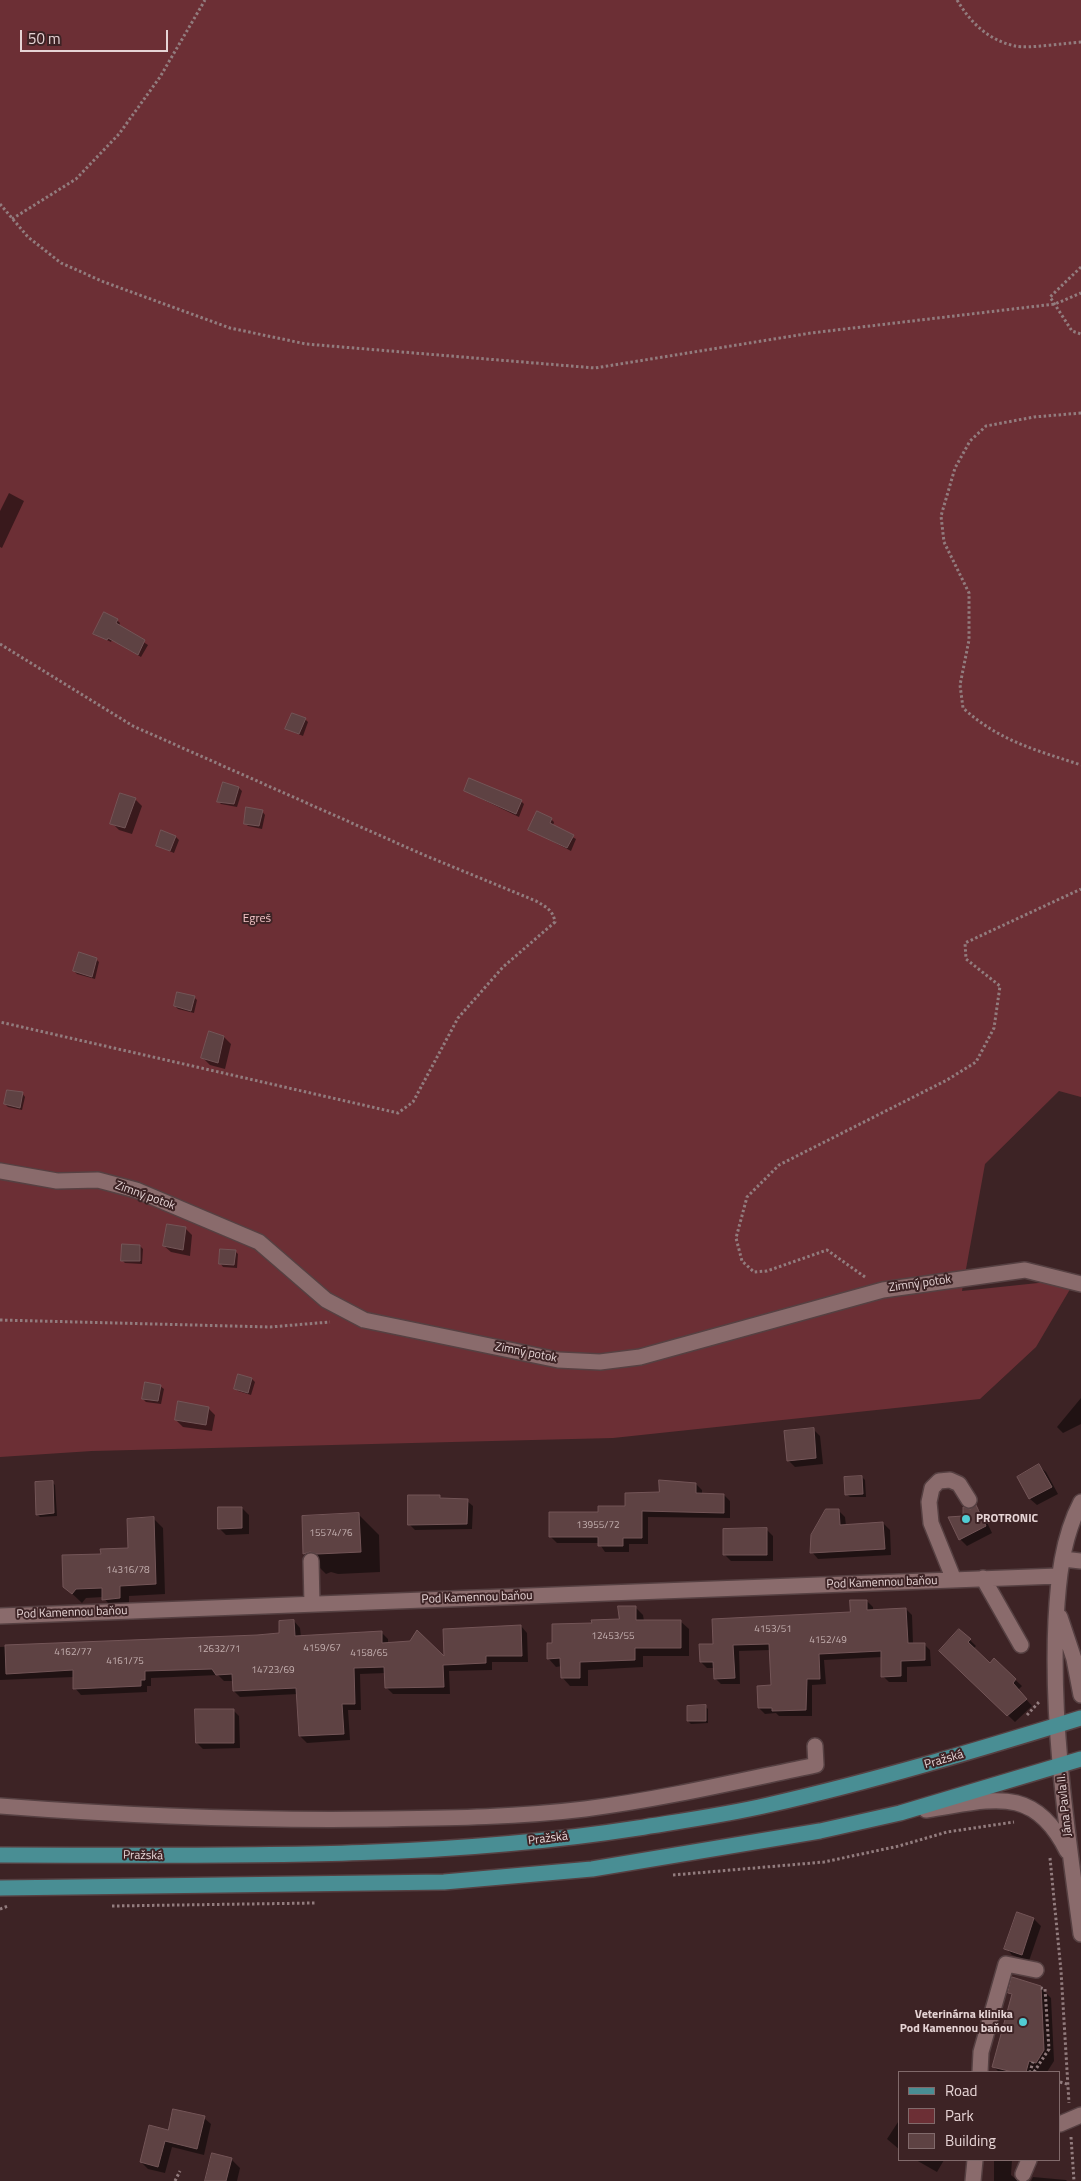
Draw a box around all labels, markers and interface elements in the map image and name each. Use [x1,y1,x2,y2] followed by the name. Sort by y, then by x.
[22,20,170,52] scale bar
[28,27,61,50] text: 50 m
[243,912,271,926] park label: Egreš
[113,1178,177,1214] street label: Zimný potok
[888,1272,952,1296] street label: Zimný potok
[494,1340,558,1366] street label: Zimný potok
[976,1512,1038,1526] place label: PROTRONIC
[960,1513,972,1525] marker: PROTRONIC
[576,1520,620,1532] house number: 13955/72
[309,1528,353,1540] house number: 15574/76
[106,1565,150,1577] house number: 14316/78
[826,1574,938,1592] street label: Pod Kamennou baňou
[421,1589,533,1607] street label: Pod Kamennou baňou
[16,1604,128,1622] street label: Pod Kamennou baňou
[754,1624,792,1636] house number: 4153/51
[591,1631,635,1643] house number: 12453/55
[809,1635,847,1647] house number: 4152/49
[303,1643,341,1655] house number: 4159/67
[197,1644,241,1656] house number: 12632/71
[54,1647,92,1659] house number: 4162/77
[350,1648,388,1660] house number: 4158/65
[106,1656,144,1668] house number: 4161/75
[251,1665,295,1677] house number: 14723/69
[923,1748,965,1772] street label: Pražská
[1055,1773,1075,1837] street label: Jána Pavla II.
[527,1829,569,1849] street label: Pražská
[123,1848,163,1864] street label: Pražská
[900,2008,1013,2036] place label: Veterinárna klinika Pod Kamennou baňou
[1017,2016,1029,2028] marker: Veterinárna klinika Pod Kamennou baňou
[898,2071,1061,2161] legend
[945,2079,977,2102] text: Road
[945,2104,974,2127] text: Park
[945,2129,996,2152] text: Building

